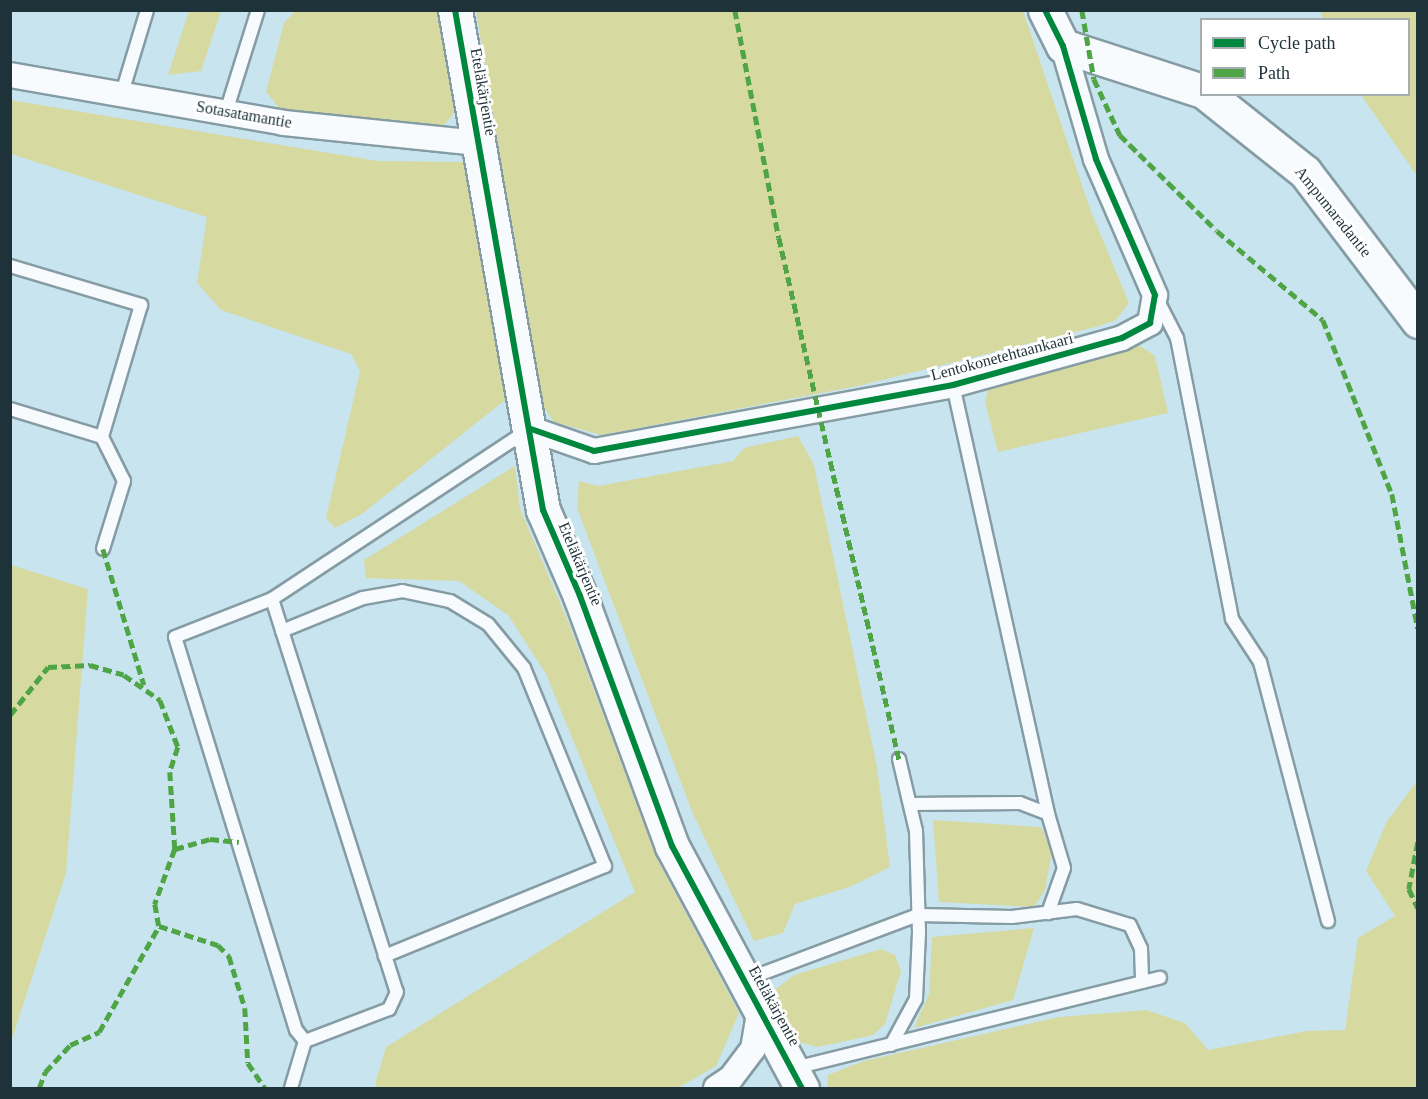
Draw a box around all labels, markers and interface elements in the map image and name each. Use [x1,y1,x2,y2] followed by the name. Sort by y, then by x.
[1200,18,1410,96] legend
[1258,33,1335,53] text: Cycle path
[466,47,500,137] street label: Eteläkärjentie
[1258,63,1290,83] text: Path
[195,97,293,133] street label: Sotasatamantie
[1291,163,1375,261] street label: Ampumaradantie
[929,329,1075,385] street label: Lentokonetehtaankaari
[554,519,606,609] street label: Eteläkärjentie
[744,962,804,1050] street label: Eteläkärjentie

